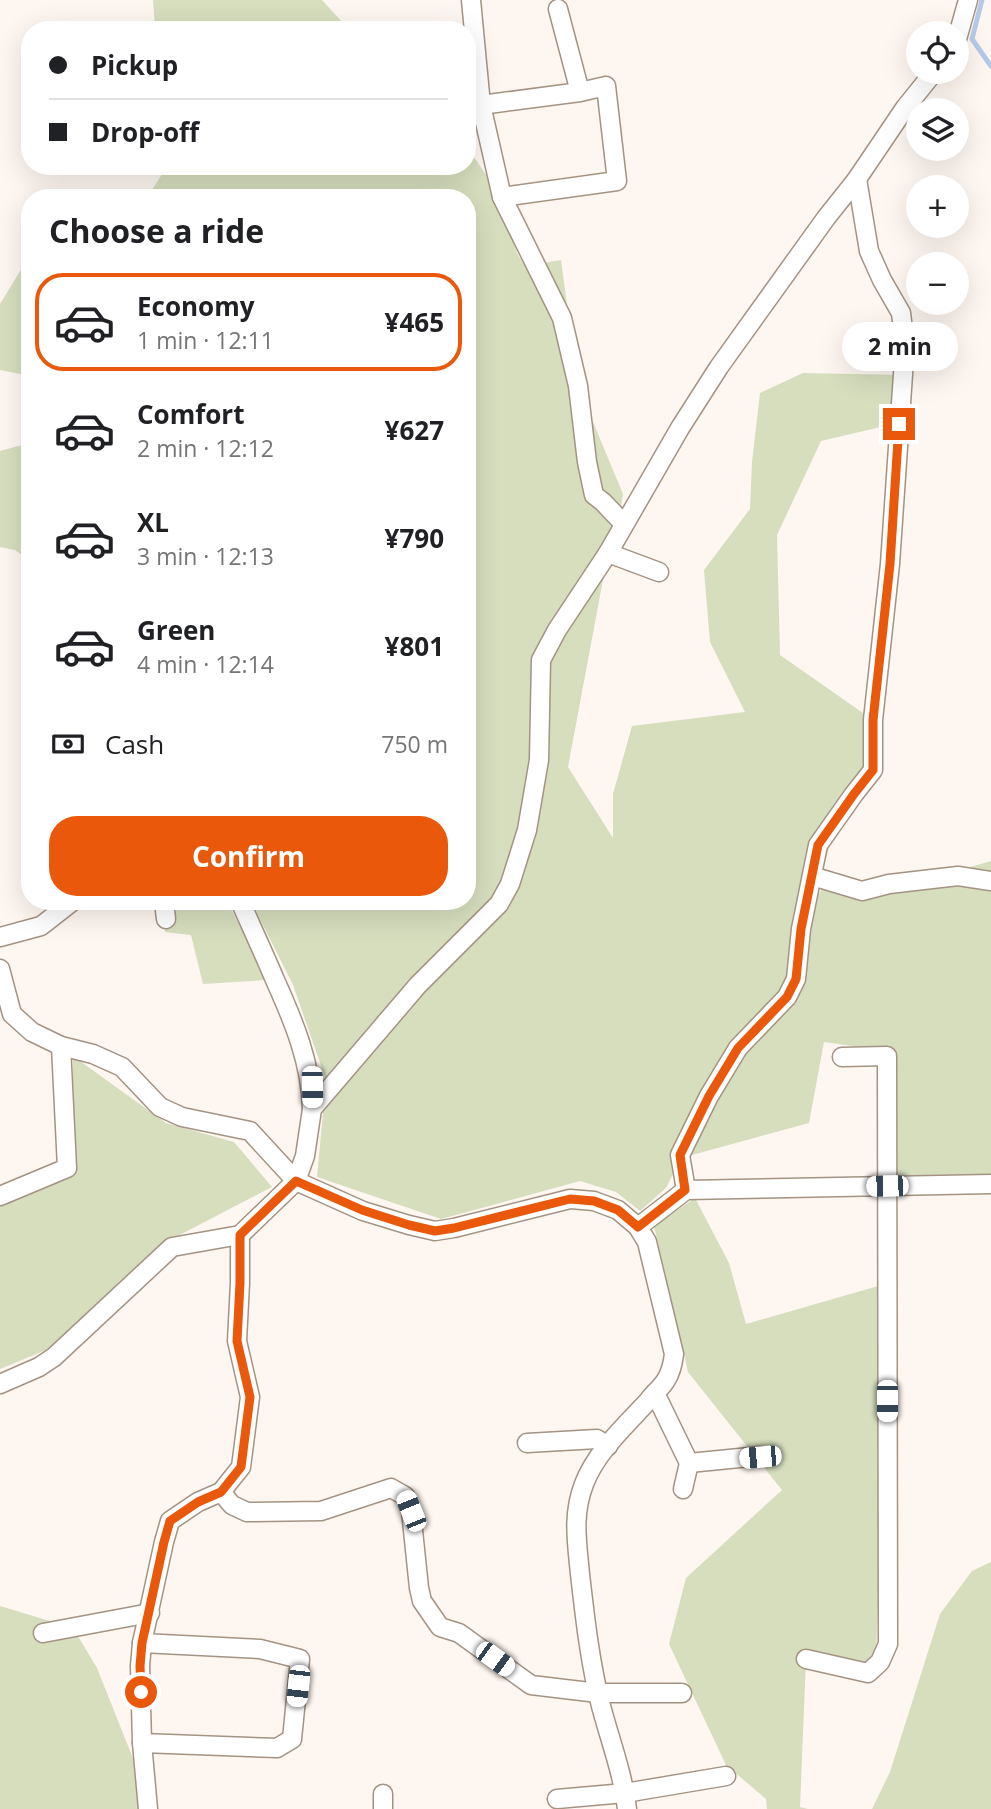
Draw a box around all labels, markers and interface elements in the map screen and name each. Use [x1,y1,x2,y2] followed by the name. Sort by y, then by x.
[906,21,969,315] map controls
[906,21,969,84] button: locate
[91,47,178,83] text: Pickup
[906,98,969,161] button: layers
[91,114,199,150] text: Drop-off
[906,175,969,238] button: +
[49,209,264,252] text: Choose a ride
[906,252,969,315] button: −
[137,288,255,324] text: Economy
[53,291,116,354] icon: car
[385,304,444,340] text: ¥465
[841,322,957,372] callout: 2 min
[137,324,274,356] text: 1 min · 12:11
[868,330,932,362] text: 2 min
[137,396,244,432] text: Comfort
[53,399,116,462] icon: car
[883,408,915,440] route end
[385,412,444,448] text: ¥627
[137,432,274,464] text: 2 min · 12:12
[137,504,169,540] text: XL
[53,507,116,570] icon: car
[385,520,444,556] text: ¥790
[137,540,274,572] text: 3 min · 12:13
[137,612,215,648] text: Green
[53,615,116,678] icon: car
[385,628,444,664] text: ¥801
[137,648,274,680] text: 4 min · 12:14
[49,725,87,763] icon: cash
[105,726,164,762] text: Cash
[381,728,448,760] text: 750 m
[49,816,448,896] button: Confirm
[302,1066,323,1108] car
[866,1175,909,1197] car
[877,1380,898,1422] car
[739,1445,782,1469] car
[394,1488,429,1534] car
[472,1638,519,1680] car
[286,1664,311,1708] car
[125,1676,157,1708] route start

